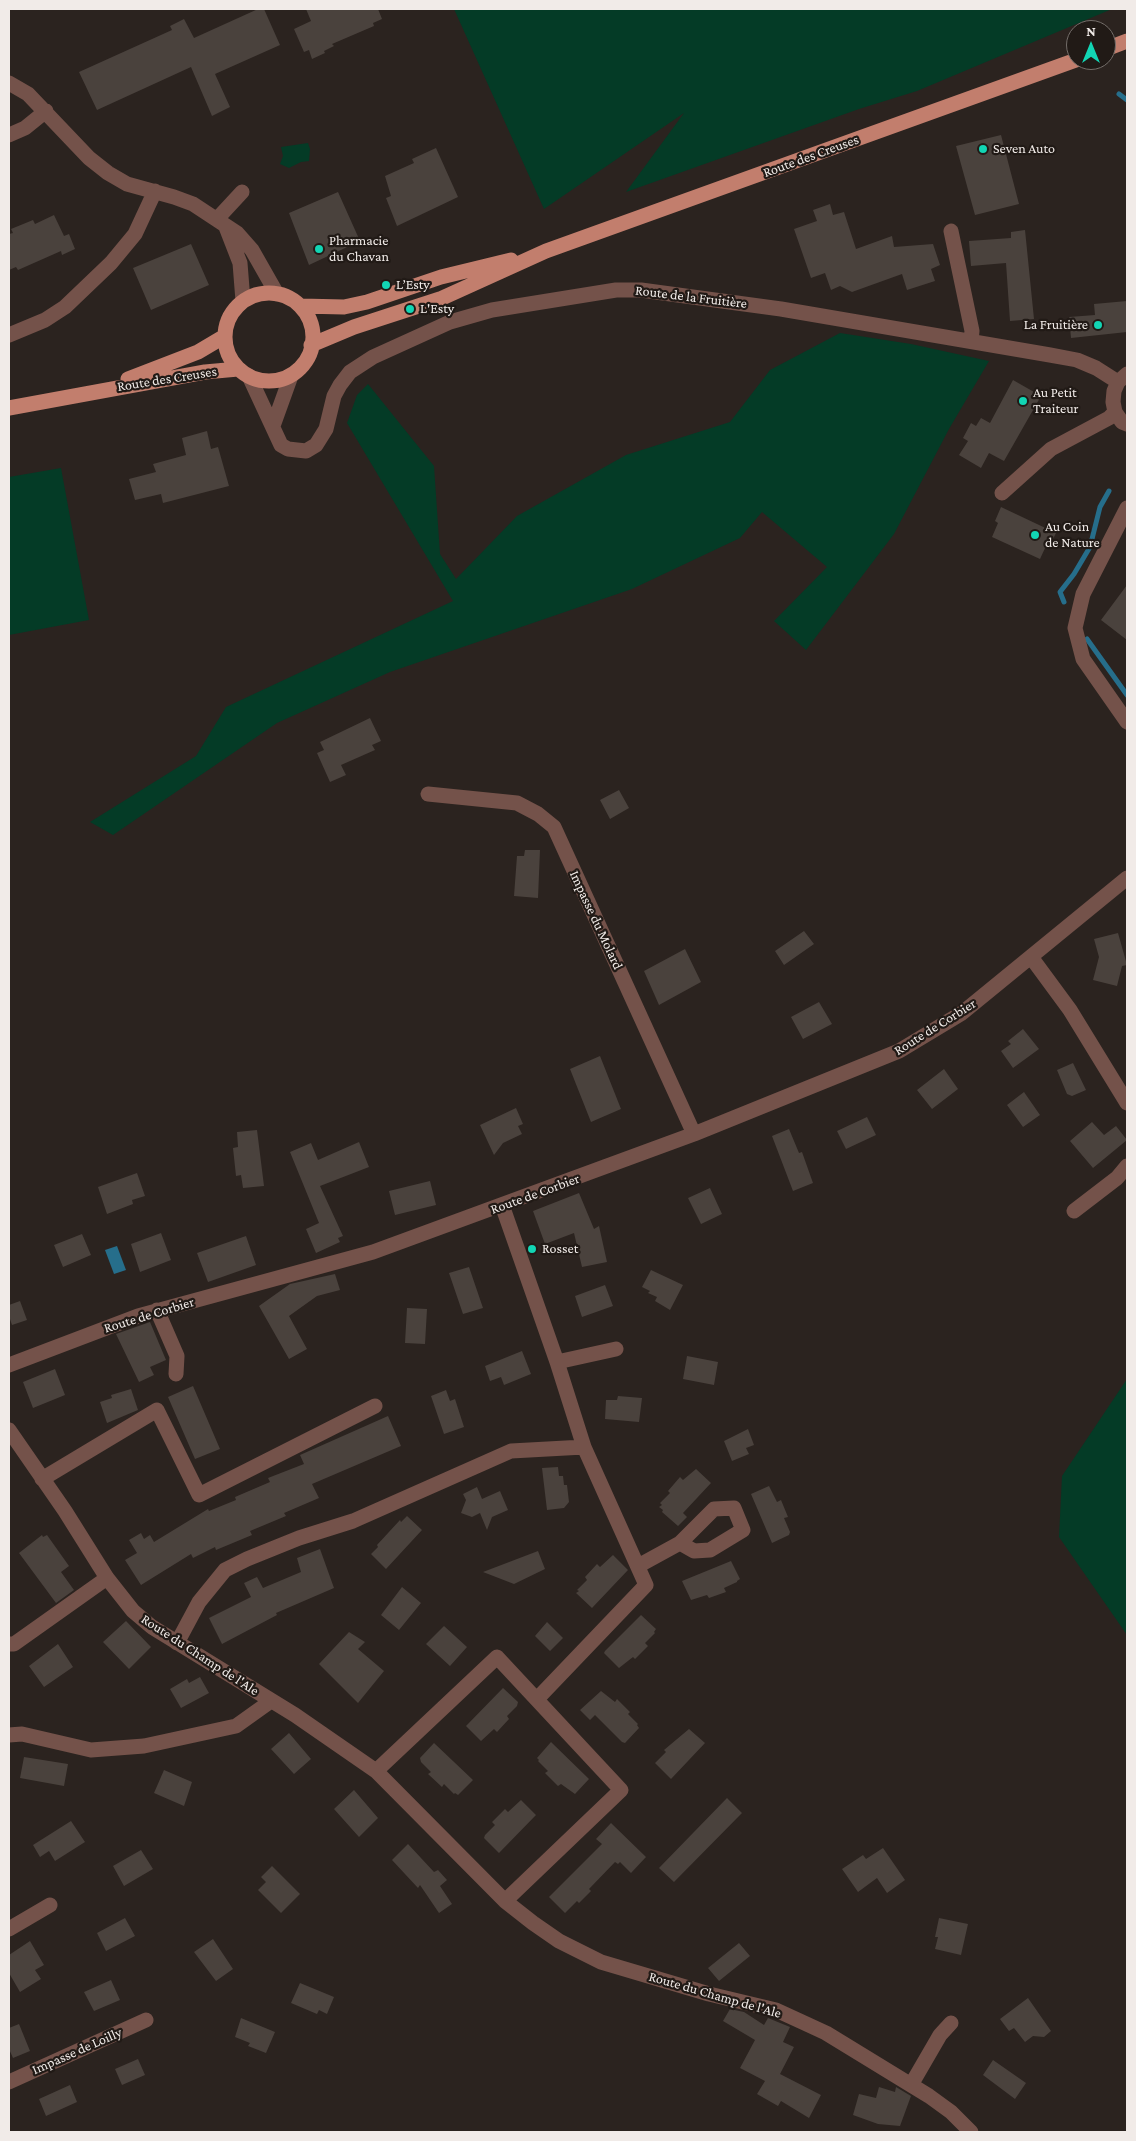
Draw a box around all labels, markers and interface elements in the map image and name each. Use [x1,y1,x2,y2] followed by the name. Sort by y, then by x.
[1066,20,1116,70] north arrow
[1086,23,1096,39] text: N
[761,131,861,181] street label: Route des Creuses
[993,141,1055,157] place label: Seven Auto
[977,143,989,155] marker: Seven Auto
[329,233,389,266] place label: Pharmacie du Chavan
[313,243,325,255] marker: Pharmacie du Chavan
[396,277,430,293] place label: L’Esty
[380,279,392,291] marker: L’Esty
[634,282,748,312] street label: Route de la Fruitière
[420,301,454,317] place label: L'Esty
[404,303,416,315] marker: L'Esty
[1024,317,1088,333] place label: La Fruitière
[1092,319,1104,331] marker: La Fruitière
[116,363,218,395] street label: Route des Creuses
[1033,385,1079,418] place label: Au Petit Traiteur
[1017,395,1029,407] marker: Au Petit Traiteur
[1045,519,1100,552] place label: Au Coin de Nature
[1029,529,1041,541] marker: Au Coin de Nature
[566,868,626,972] street label: Impasse du Molard
[891,995,979,1059] street label: Route de Corbier
[488,1170,582,1218] street label: Route de Corbier
[542,1241,578,1257] place label: Rosset
[526,1243,538,1255] marker: Rosset
[102,1293,196,1337] street label: Route de Corbier
[138,1611,262,1699] street label: Route du Champ de l'Ale
[647,1968,783,2022] street label: Route du Champ de l'Ale
[29,2024,125,2078] street label: Impasse de Loilly

